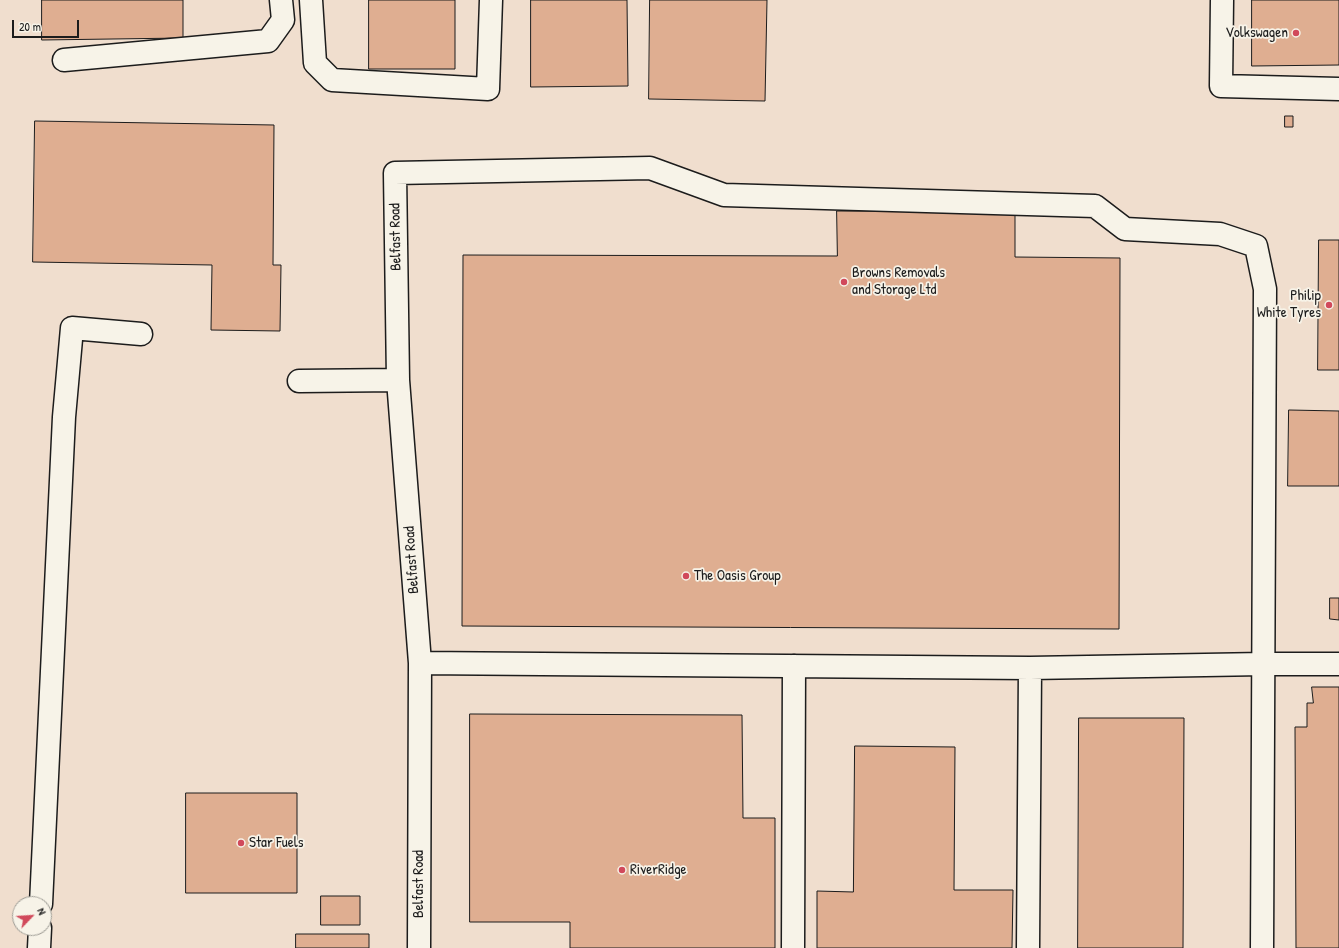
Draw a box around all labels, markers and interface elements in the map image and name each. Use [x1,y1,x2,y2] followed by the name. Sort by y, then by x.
[14,12,81,38] scale bar
[19,18,41,35] text: 20 m
[1225,24,1288,42] place label: Volkswagen
[1291,28,1301,38] marker: Volkswagen
[386,203,406,271] street label: Belfast Road
[852,264,945,299] place label: Browns Removals and Storage Ltd
[839,277,849,287] marker: Browns Removals and Storage Ltd
[1257,287,1321,322] place label: Philip White Tyres
[1324,300,1334,310] marker: Philip White Tyres
[401,526,423,594] street label: Belfast Road
[694,567,781,585] place label: The Oasis Group
[681,571,691,581] marker: The Oasis Group
[249,834,304,852] place label: Star Fuels
[236,838,246,848] marker: Star Fuels
[410,850,428,918] street label: Belfast Road
[630,861,687,879] place label: RiverRidge
[617,865,627,875] marker: RiverRidge
[12,896,52,936] north arrow
[34,906,50,917] text: N

